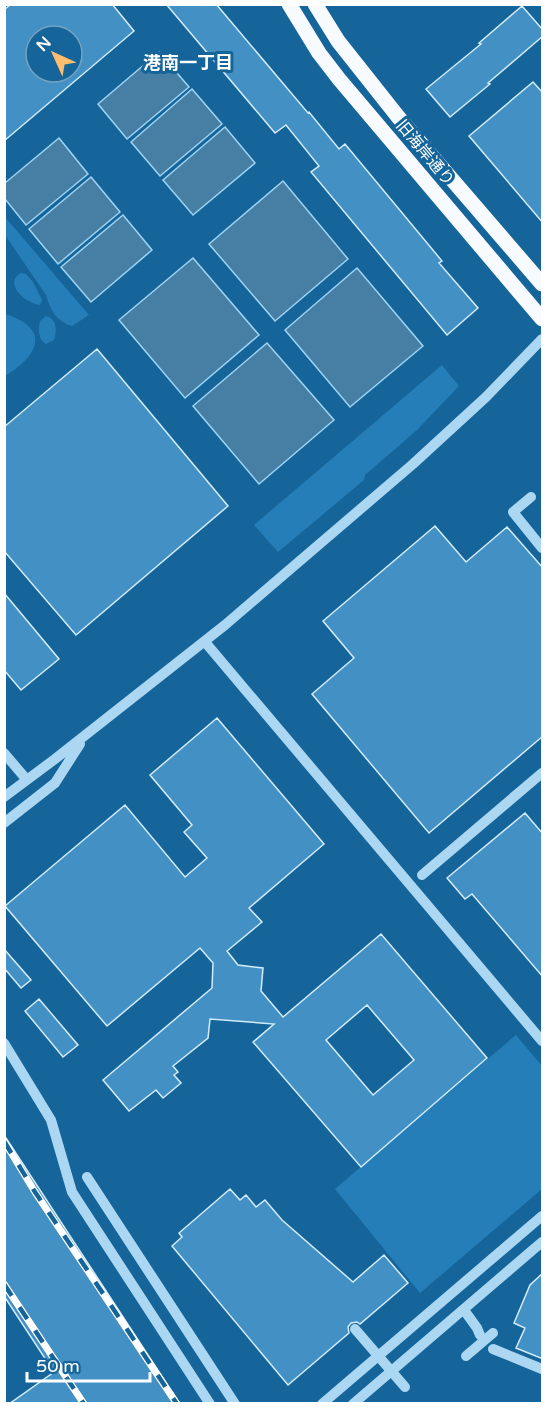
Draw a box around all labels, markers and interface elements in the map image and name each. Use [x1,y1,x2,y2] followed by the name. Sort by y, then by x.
[24,24,84,84] north arrow
[32,32,56,56] text: N
[143,52,233,74] district label: 港南一丁目
[392,116,458,190] street label: 旧海岸通り
[27,1345,150,1383] scale bar
[36,1355,80,1377] text: 50 m

